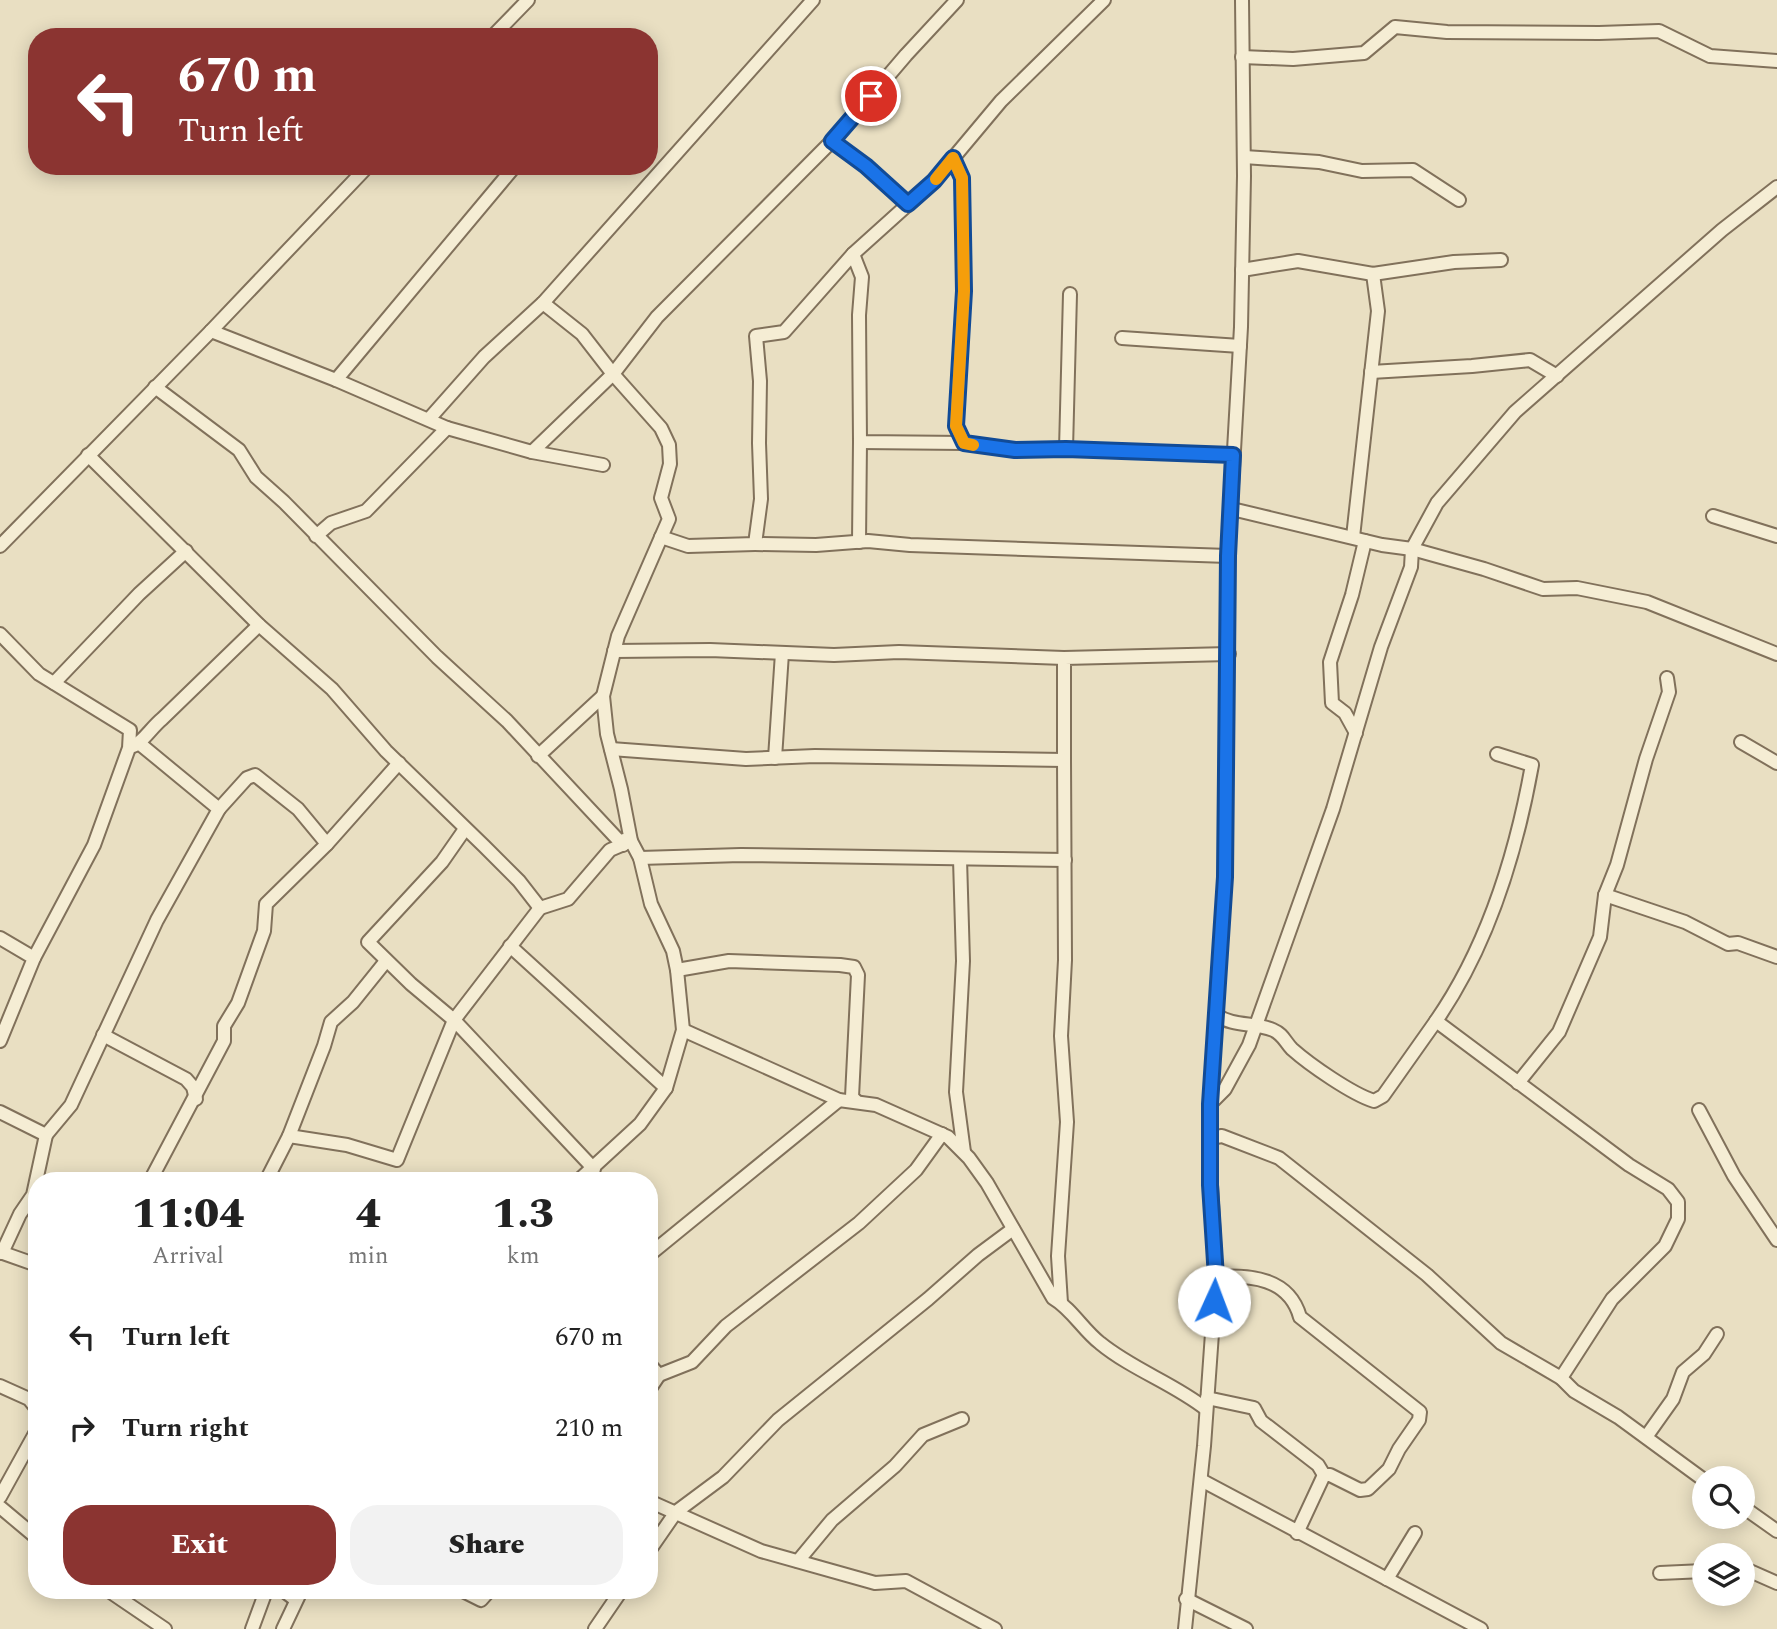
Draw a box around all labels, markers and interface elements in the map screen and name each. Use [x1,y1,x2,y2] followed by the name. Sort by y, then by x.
[178,39,317,114] text: 670 m
[63,56,154,147] icon: left
[841,66,901,126] pin
[852,77,890,115] icon: arrive
[178,107,304,156] text: Turn left
[132,1183,244,1246] text: 11:04
[356,1183,381,1246] text: 4
[492,1183,554,1246] text: 1.3
[152,1239,224,1274] text: Arrival
[348,1239,388,1274] text: min
[507,1239,539,1274] text: km
[1177,1264,1251,1338] position arrow
[122,1317,230,1357] text: Turn left
[555,1317,623,1357] text: 670 m
[63,1318,101,1356] icon: left
[122,1408,249,1448] text: Turn right
[555,1408,623,1448] text: 210 m
[63,1409,101,1447] icon: right
[1692,1466,1755,1606] map controls
[1692,1466,1755,1529] button: search
[63,1505,336,1585] button: Exit
[350,1505,623,1585] button: Share
[1692,1543,1755,1606] button: layers

